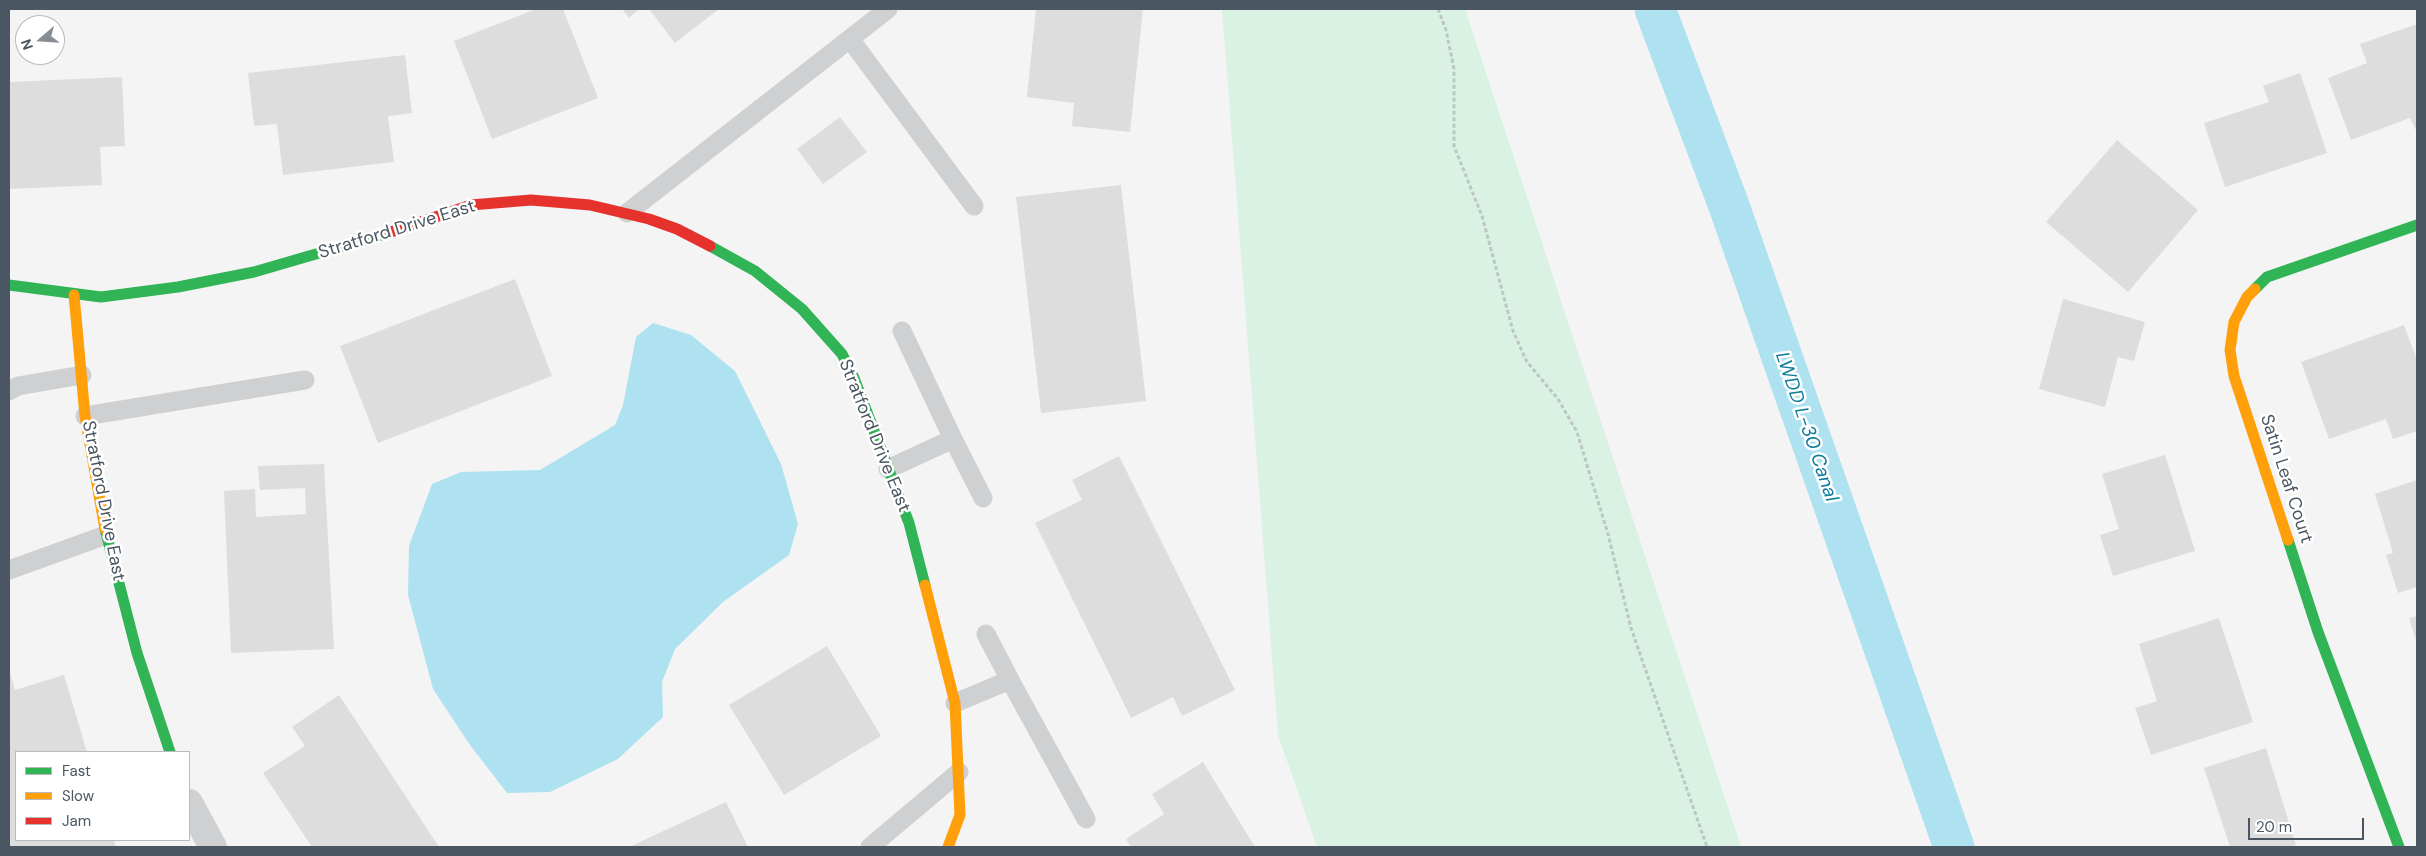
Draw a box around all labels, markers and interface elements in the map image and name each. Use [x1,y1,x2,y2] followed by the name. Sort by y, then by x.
[15,15,65,65] north arrow
[17,37,37,52] text: N
[316,196,478,264] street label: Stratford Drive East
[1770,349,1842,505] water label: LWDD L-30 Canal
[834,357,914,515] street label: Stratford Drive East
[2255,412,2317,546] street label: Satin Leaf Court
[77,419,129,583] street label: Stratford Drive East
[15,751,190,841] legend
[62,761,91,781] text: Fast
[62,786,94,806] text: Slow
[2251,808,2367,840] scale bar
[62,811,91,831] text: Jam
[2256,817,2292,837] text: 20 m

